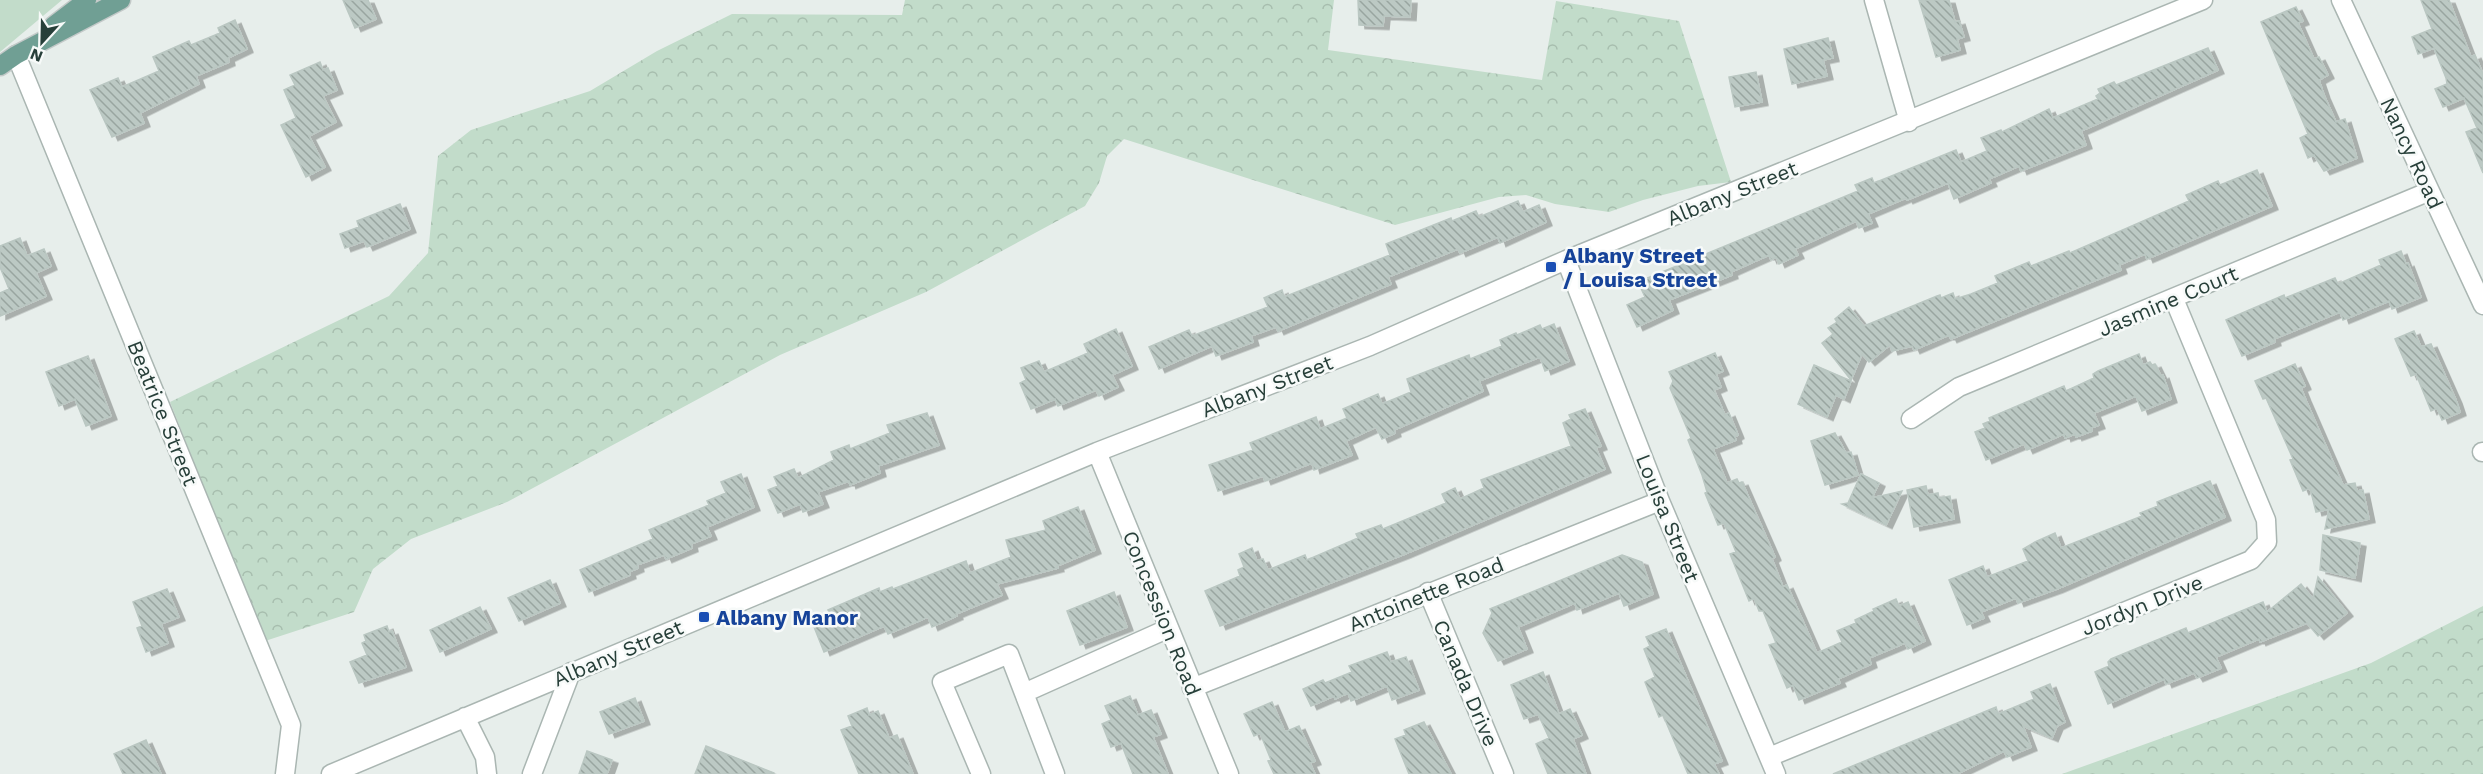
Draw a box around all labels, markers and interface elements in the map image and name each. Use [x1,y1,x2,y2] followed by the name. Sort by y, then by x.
[12,12,72,72] north arrow
[28,44,46,66] text: N
[2375,93,2449,213] street label: Nancy Road
[1663,155,1801,231] street label: Albany Street
[1563,243,1717,292] place label: Albany Street / Louisa Street
[1544,260,1558,274] marker: Albany Street / Louisa Street
[2095,260,2242,342] street label: Jasmine Court
[122,337,204,489] street label: Beatrice Street
[1198,349,1336,423] street label: Albany Street
[1631,450,1705,586] street label: Louisa Street
[1118,527,1206,699] street label: Concession Road
[1345,551,1507,637] street label: Antoinette Road
[2078,569,2206,641] street label: Jordyn Drive
[716,605,858,630] place label: Albany Manor
[697,610,711,624] marker: Albany Manor
[549,614,687,692] street label: Albany Street
[1428,616,1504,750] street label: Canada Drive

